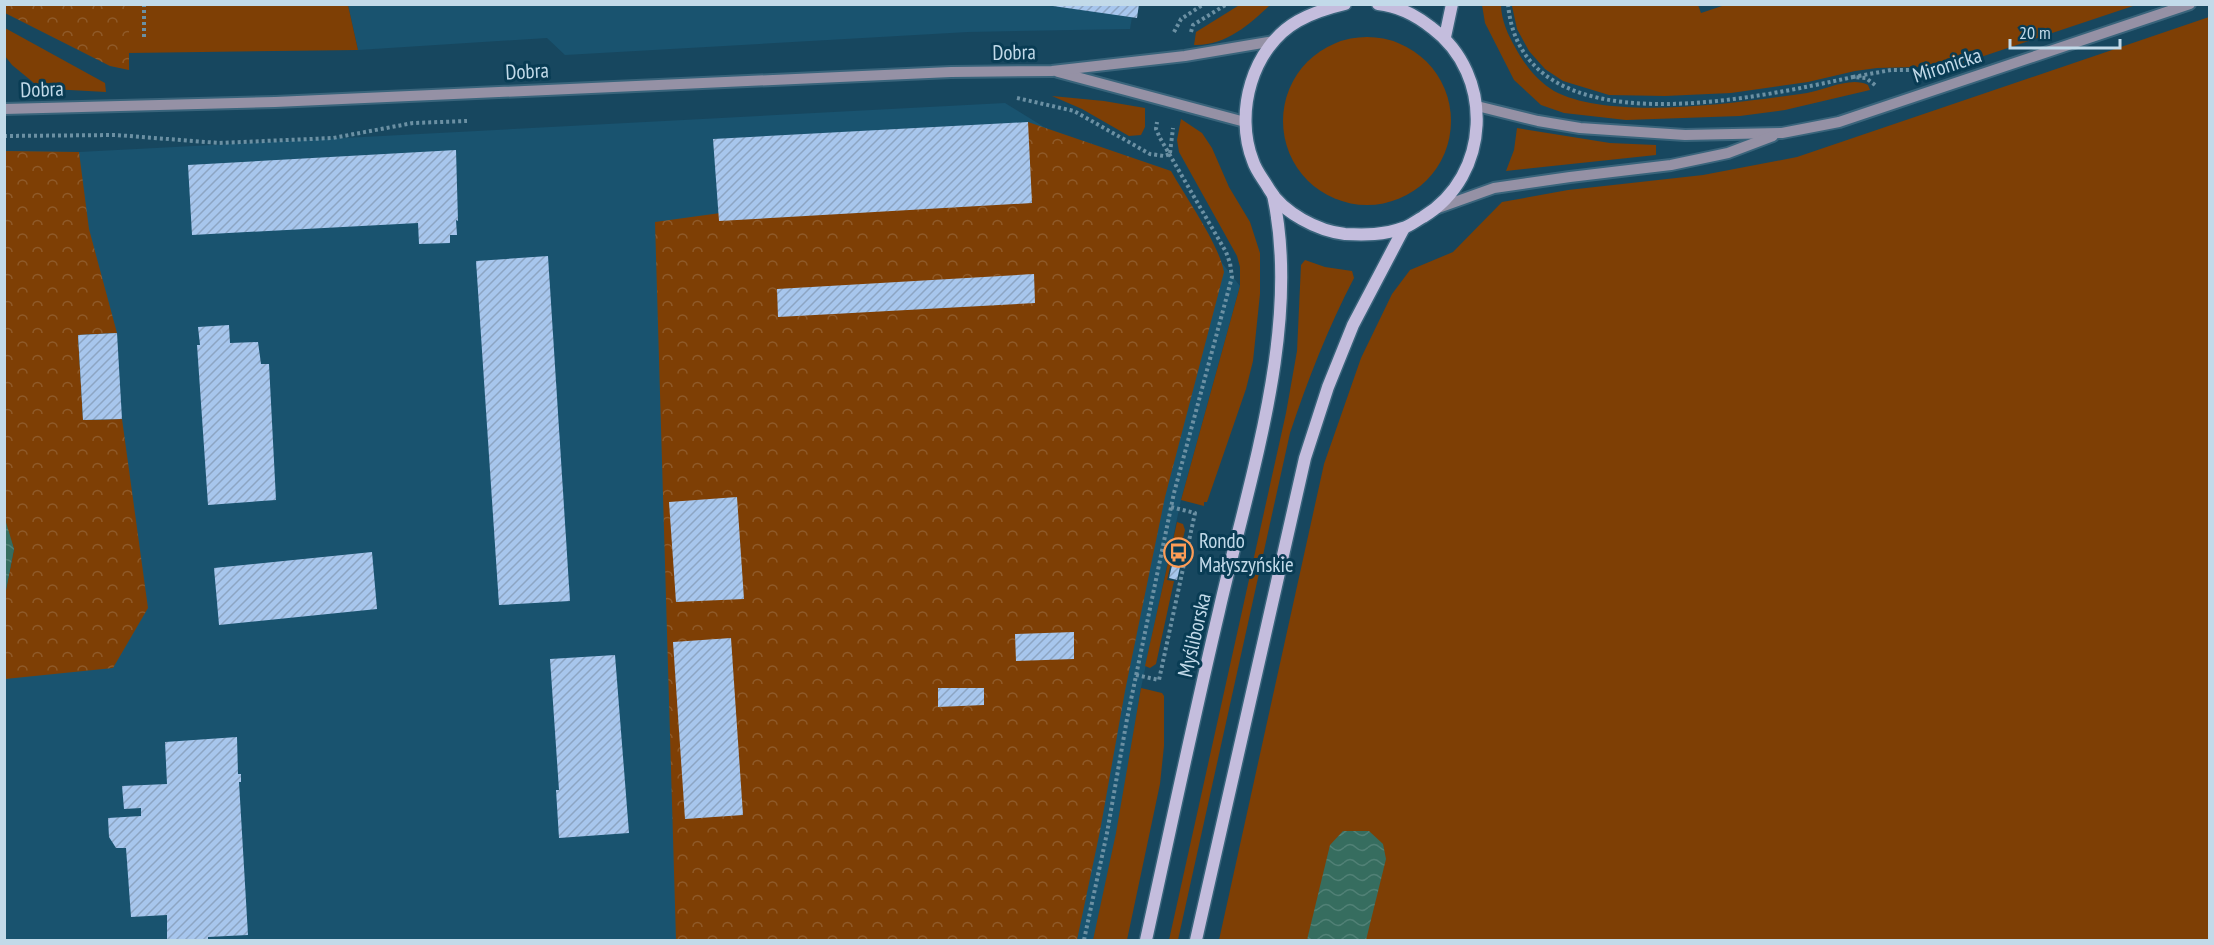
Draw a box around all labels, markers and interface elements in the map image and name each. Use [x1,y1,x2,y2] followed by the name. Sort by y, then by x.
[2010,12,2120,50] scale bar
[2019,21,2051,44] text: 20 m
[992,38,1036,66] street label: Dobra
[1909,41,1985,89] street label: Mironicka
[505,56,549,86] street label: Dobra
[20,75,64,103] street label: Dobra
[1199,527,1294,578] place label: Rondo Małyszyńskie
[1162,536,1194,568] bus stop icon: Rondo Małyszyńskie
[1171,590,1217,680] street label: Myśliborska

